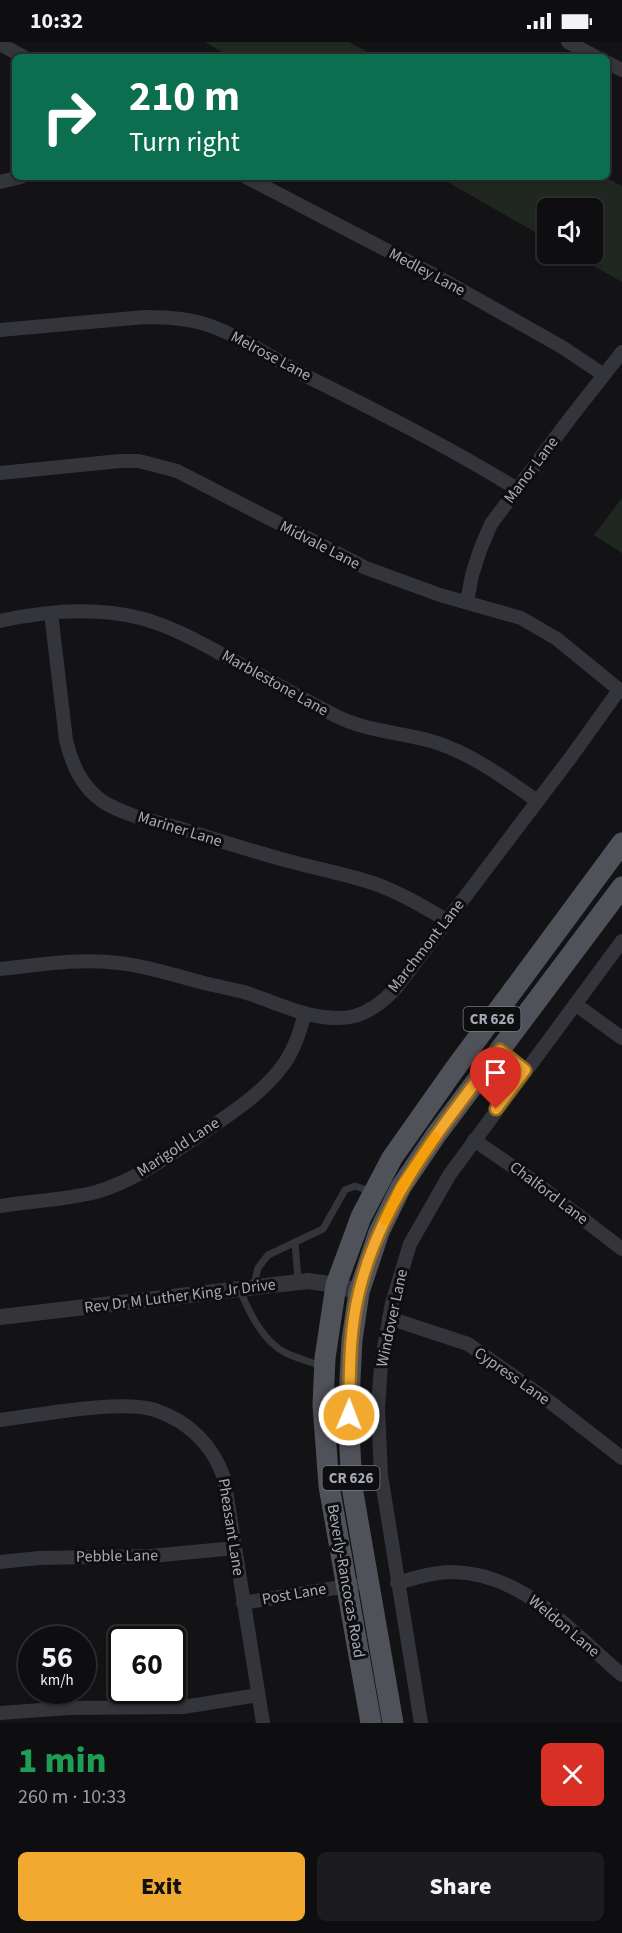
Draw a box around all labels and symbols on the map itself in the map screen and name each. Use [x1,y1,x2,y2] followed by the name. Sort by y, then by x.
[385,243,469,301] street label: Medley Lane
[227,326,315,386] street label: Melrose Lane
[499,432,563,508] street label: Manor Lane
[276,515,364,575] street label: Midvale Lane
[218,645,332,721] street label: Marblestone Lane
[135,806,225,852] street label: Mariner Lane
[383,895,469,997] street label: Marchmont Lane
[464,1007,520,1031] road number: CR 626
[470,1047,521,1109] pin
[132,1112,224,1182] street label: Marigold Lane
[505,1156,593,1230] street label: Chalford Lane
[371,1267,413,1369] street label: Windover Lane
[83,1273,277,1319] street label: Rev Dr M Luther King Jr Drive
[470,1342,554,1410] street label: Cypress Lane
[317,1383,381,1447] position arrow
[322,1466,380,1490] road number: CR 626
[212,1477,250,1577] street label: Pheasant Lane
[322,1502,370,1660] street label: Beverly-Rancocas Road
[76,1544,158,1568] street label: Pebble Lane
[260,1578,328,1610] street label: Post Lane
[524,1590,604,1662] street label: Weldon Lane
[108,1626,186,1704] speed limit sign: 60

